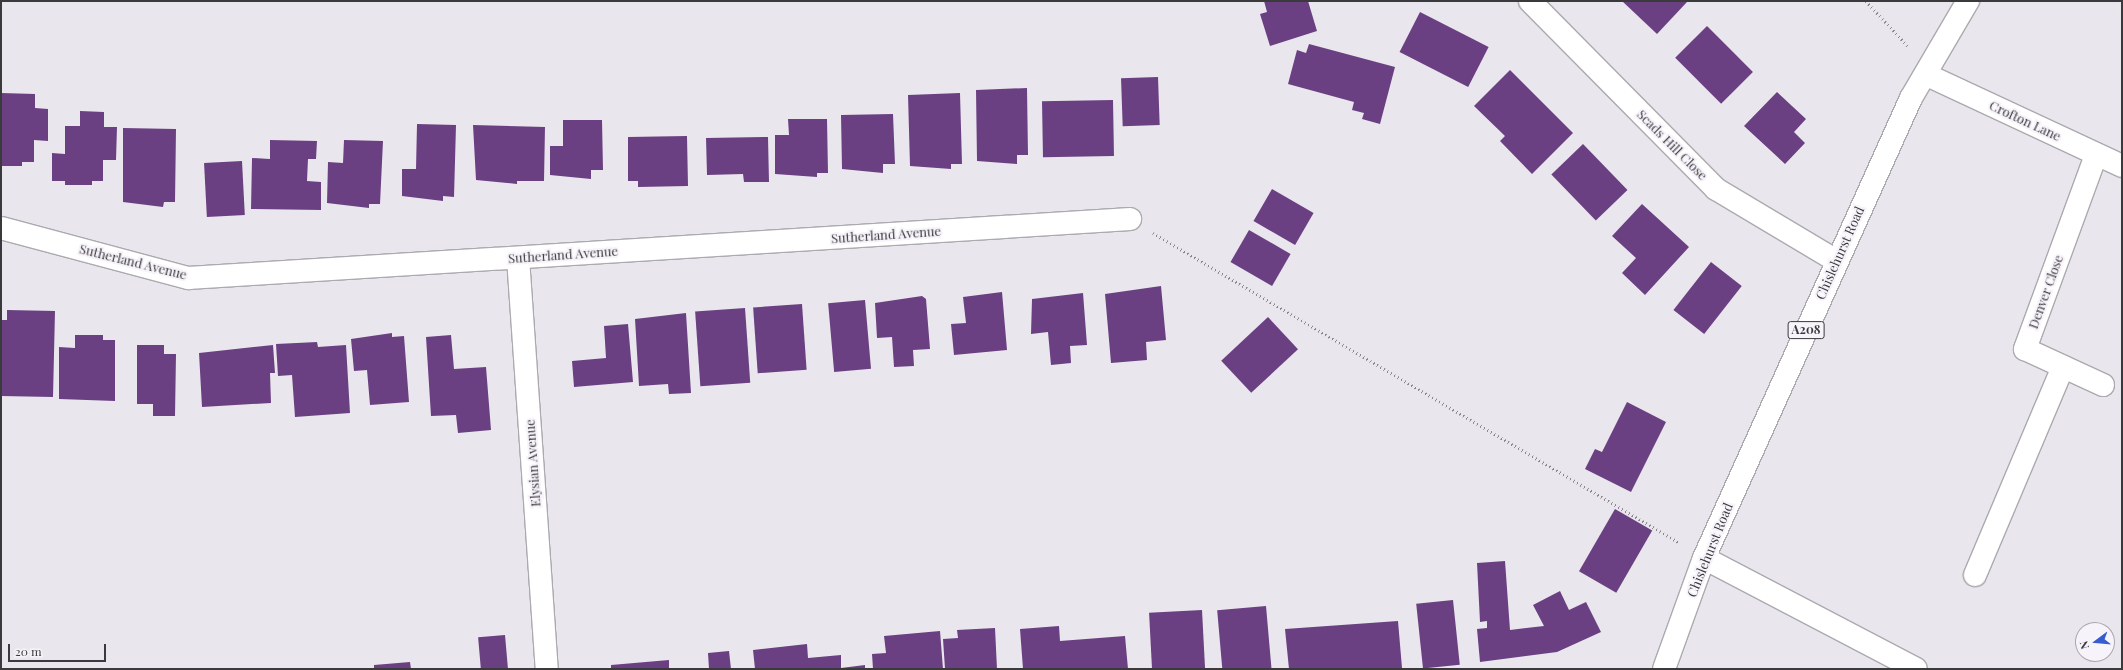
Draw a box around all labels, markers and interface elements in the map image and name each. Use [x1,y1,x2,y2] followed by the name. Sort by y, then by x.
[1987,98,2063,144] street label: Crofton Lane
[1634,107,1710,183] street label: Scads Hill Close
[1812,204,1868,302] street label: Chislehurst Road
[830,223,942,247] street label: Sutherland Avenue
[77,241,189,283] street label: Sutherland Avenue
[507,243,619,267] street label: Sutherland Avenue
[2025,253,2067,331] street label: Denver Close
[1787,320,1825,340] road number: A208
[522,419,544,507] street label: Elysian Avenue
[1684,500,1736,600] street label: Chislehurst Road
[2075,622,2115,662] north arrow
[10,636,108,662] scale bar
[2076,639,2092,651] text: N
[15,643,42,659] text: 20 m

